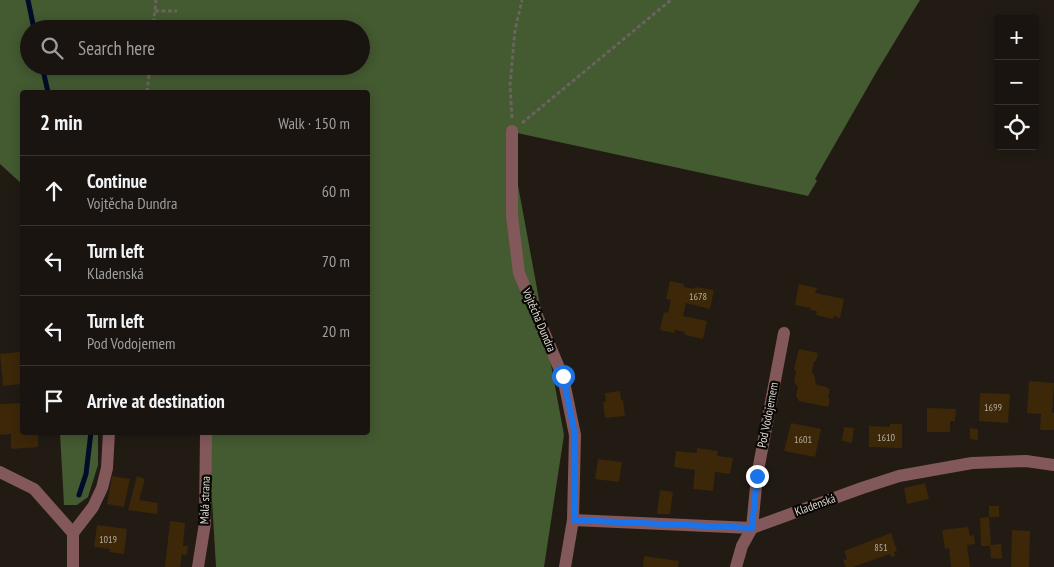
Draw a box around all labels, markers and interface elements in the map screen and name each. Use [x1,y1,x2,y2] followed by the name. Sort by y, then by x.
[994,15,1039,150] map controls
[994,15,1039,60] button: +
[20,20,370,75] search box
[38,34,66,62] icon: search
[78,36,155,60] text: Search here
[994,60,1039,105] button: −
[994,105,1039,150] button: locate
[40,109,82,136] text: 2 min
[278,113,350,133] text: Walk · 150 m
[87,169,147,193] text: Continue
[40,177,68,205] icon: ahead
[322,181,350,201] text: 60 m
[87,193,177,213] text: Vojtěcha Dundra
[87,239,144,263] text: Turn left
[40,247,68,275] icon: left
[322,251,350,271] text: 70 m
[87,263,144,283] text: Kladenská
[519,285,560,354] street label: Vojtěcha Dundra
[689,290,707,303] house number: 1678
[87,309,144,333] text: Turn left
[40,317,68,345] icon: left
[322,321,350,341] text: 20 m
[87,333,175,353] text: Pod Vodojemem
[552,365,575,388] route start
[754,381,781,449] street label: Pod Vodojemem
[40,387,68,415] icon: arrive
[87,389,225,413] text: Arrive at destination
[984,401,1002,414] house number: 1699
[877,431,896,444] house number: 1610
[794,433,812,446] house number: 1601
[746,465,769,488] route end
[196,475,213,524] street label: Malá strana
[792,490,838,519] street label: Kladenská
[99,533,117,546] house number: 1019
[874,541,888,554] house number: 851

